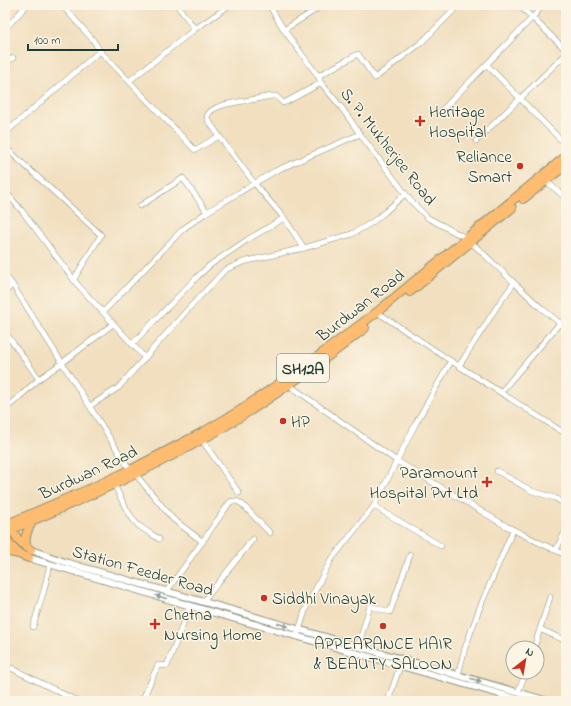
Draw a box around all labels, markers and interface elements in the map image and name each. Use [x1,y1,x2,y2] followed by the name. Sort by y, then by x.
[28,26,118,52] scale bar
[34,32,61,50] text: 100 m
[334,83,442,211] street label: S. P. Mukherjee Road
[429,100,487,145] place label: Heritage Hospital
[414,115,426,127] marker: Heritage Hospital
[456,145,512,190] place label: Reliance Smart
[515,161,525,171] marker: Reliance Smart
[311,263,411,349] street label: Burdwan Road
[277,354,329,382] road number: SH12A
[291,410,310,435] place label: HP
[278,416,288,426] marker: HP
[34,439,142,507] street label: Burdwan Road
[369,461,478,506] place label: Paramount Hospital Pvt Ltd
[481,476,493,488] marker: Paramount Hospital Pvt Ltd
[69,539,217,604] street label: Station Feeder Road
[272,587,377,613] place label: Siddhi Vinayak
[259,593,269,603] marker: Siddhi Vinayak
[155,594,167,600] one-way arrow
[164,603,262,650] place label: Chetna Nursing Home
[149,618,161,630] marker: Chetna Nursing Home
[378,621,388,631] marker: APPEARANCE HAIR & BEAUTY SALOON
[277,623,290,629] one-way arrow
[314,632,453,677] place label: APPEARANCE HAIR & BEAUTY SALOON
[505,640,545,680] north arrow
[522,644,537,661] text: N
[470,677,482,683] one-way arrow

